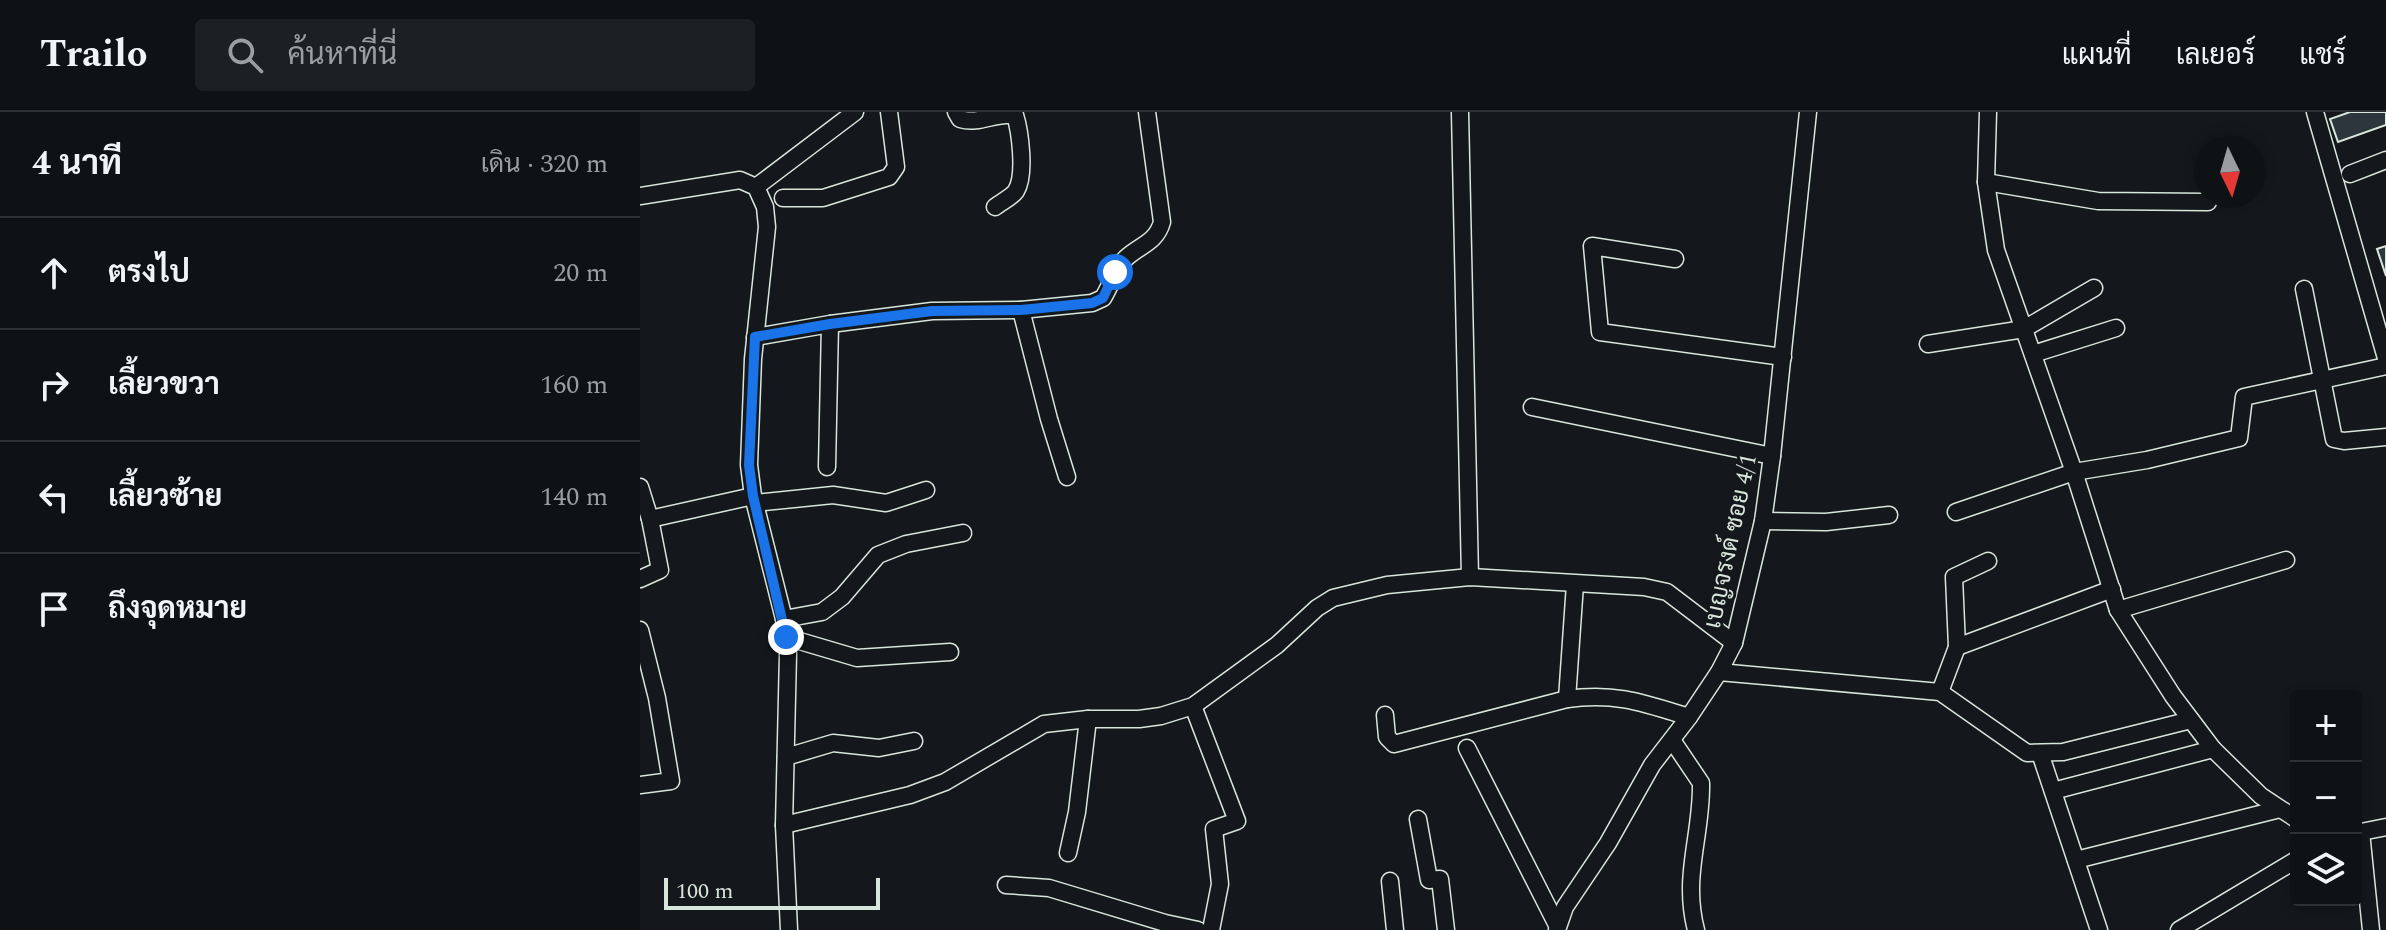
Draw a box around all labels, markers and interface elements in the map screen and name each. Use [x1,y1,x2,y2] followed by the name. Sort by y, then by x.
[195,19,755,91] search box
[40,26,147,84] text: Trailo
[287,32,397,78] text: ค้นหาที่นี่
[223,33,267,77] icon: search
[2062,34,2132,77] text: แผนที่
[2176,34,2255,77] text: เลเยอร์
[2299,34,2346,77] text: แชร์
[2194,136,2266,208] north arrow
[32,138,122,190] text: 4 นาที
[481,144,608,184] text: เดิน · 320 m
[108,250,190,296] text: ตรงไป
[32,251,76,295] icon: ahead
[553,253,608,293] text: 20 m
[1097,254,1133,290] route start
[108,362,220,408] text: เลี้ยวขวา
[32,363,76,407] icon: right
[540,365,608,405] text: 160 m
[1695,451,1767,632] street label: เบญจรงด์ ซอย 4/1
[108,474,222,520] text: เลี้ยวซ้าย
[32,475,76,519] icon: left
[540,477,608,517] text: 140 m
[108,586,247,632] text: ถึงจุดหมาย
[32,587,76,631] icon: arrive
[768,619,804,655] route end
[2290,690,2362,906] map controls
[2290,690,2362,762] button: +
[2290,762,2362,834] button: −
[2290,834,2362,906] button: layers
[664,874,880,910] scale bar
[676,875,733,908] text: 100 m

